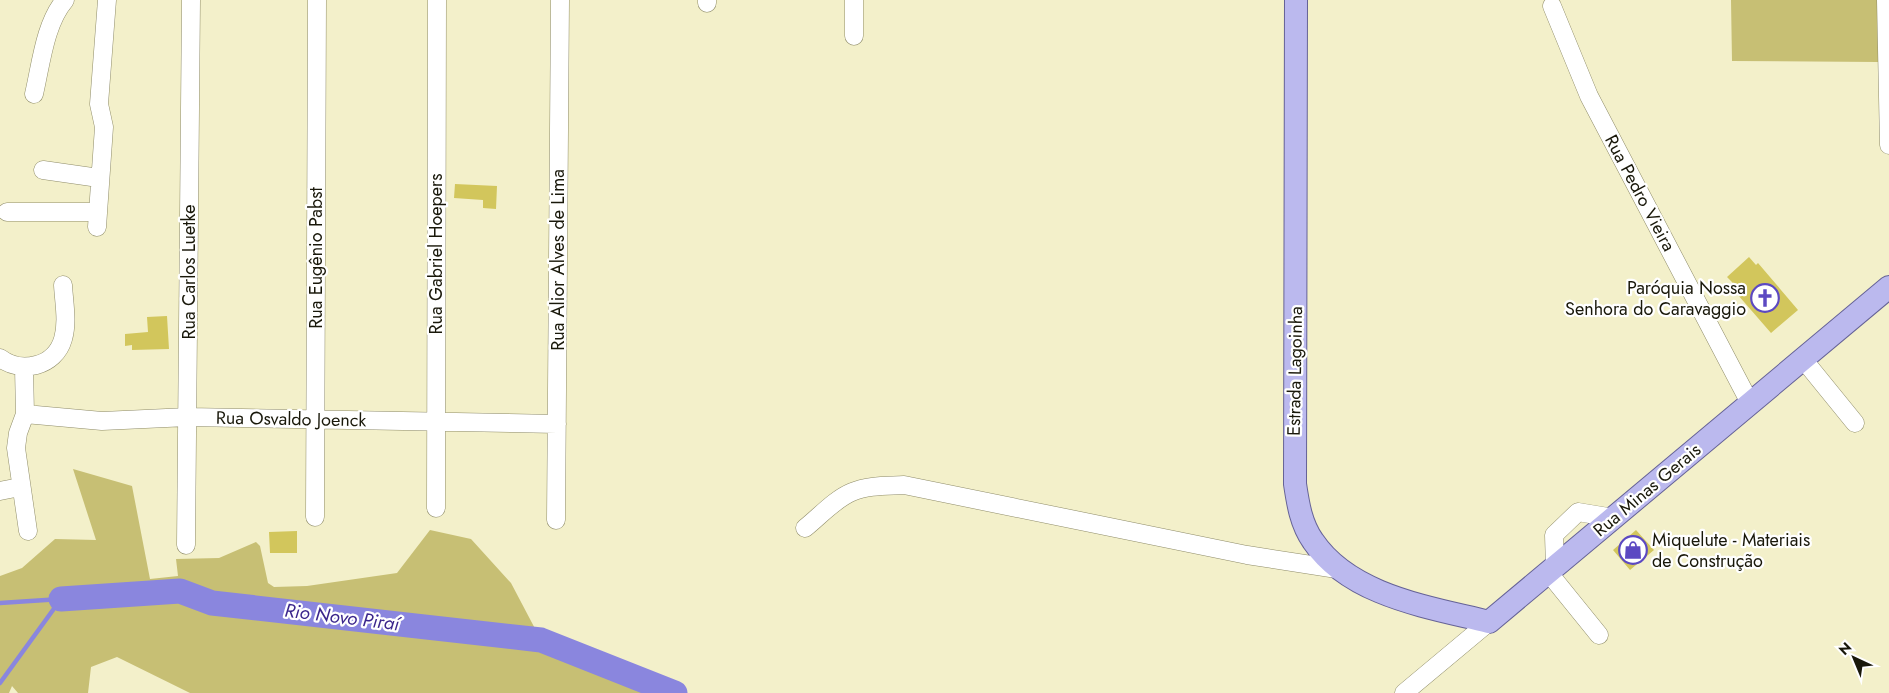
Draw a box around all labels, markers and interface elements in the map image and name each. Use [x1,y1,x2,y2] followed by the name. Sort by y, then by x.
[1598,130,1682,256] street label: Rua Pedro Vieira
[545,169,571,351] street label: Rua Alior Alves de Lima
[423,173,449,335] street label: Rua Gabriel Hoepers
[303,187,329,329] street label: Rua Eugênio Pabst
[176,204,202,340] street label: Rua Carlos Luetke
[1565,275,1746,322] place label: Paróquia Nossa Senhora do Caravaggio
[1750,283,1780,313] church icon: Paróquia Nossa Senhora do Caravaggio
[1281,306,1309,436] street label: Estrada Lagoinha
[215,405,367,433] street label: Rua Osvaldo Joenck
[1587,437,1707,543] street label: Rua Minas Gerais
[1652,527,1810,574] place label: Miquelute - Materiais de Construção
[1618,535,1648,565] shop icon: Miquelute - Materiais de Construção
[283,597,404,638] water label: Rio Novo Piraí
[1829,633,1879,683] north arrow
[1834,638,1856,660] text: N

